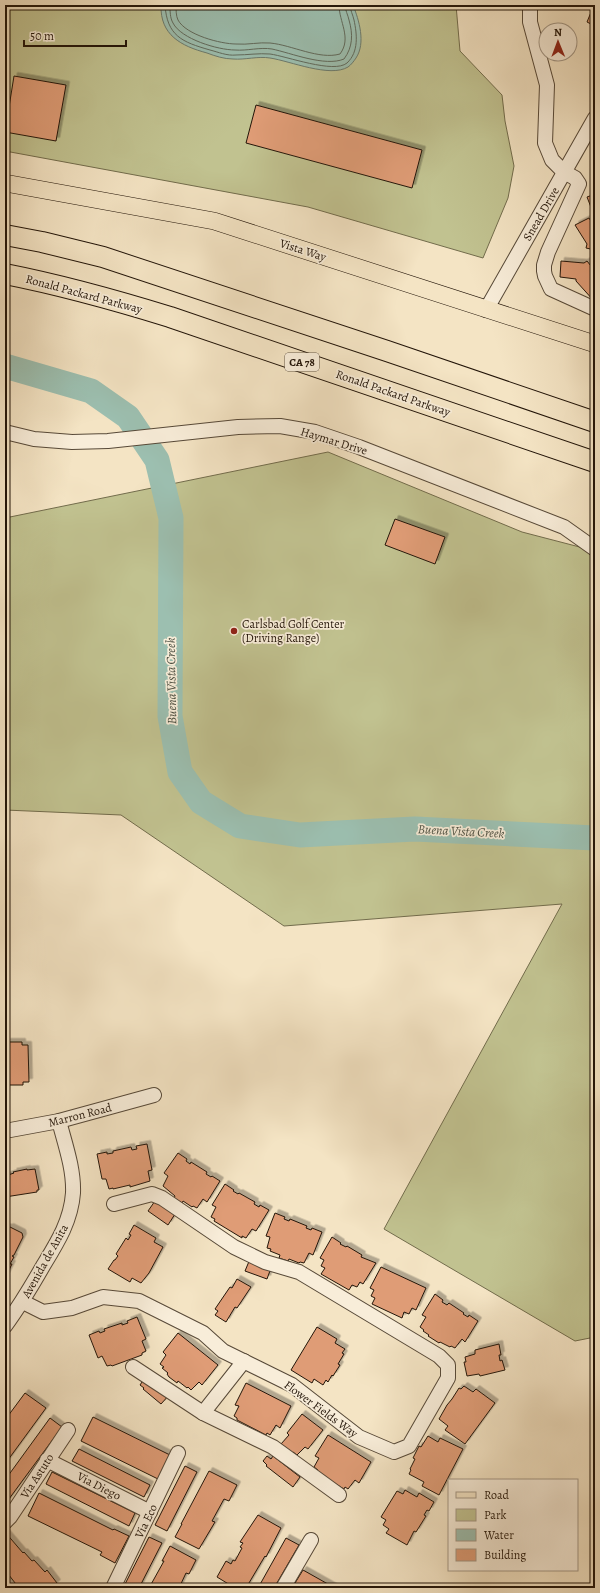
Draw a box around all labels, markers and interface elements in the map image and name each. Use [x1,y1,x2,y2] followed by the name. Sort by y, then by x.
[24,22,126,48] scale bar
[538,22,578,62] north arrow
[554,25,562,40] text: N
[30,28,54,44] text: 50 m
[519,184,563,244] street label: Snead Drive
[277,235,329,265] street label: Vista Way
[24,271,145,317] street label: Ronald Packard Parkway
[285,353,319,371] road number: CA 78
[334,366,453,420] street label: Ronald Packard Parkway
[299,423,369,459] street label: Haymar Drive
[242,616,345,646] place label: Carlsbad Golf Center (Driving Range)
[229,626,239,636] marker: Carlsbad Golf Center (Driving Range)
[162,637,180,725] water label: Buena Vista Creek
[417,820,505,842] water label: Buena Vista Creek
[47,1099,114,1131] street label: Marron Road
[18,1221,72,1302] street label: Avenida de Anita
[281,1377,362,1442] street label: Flower Fields Way
[16,1450,57,1502] street label: Via Astuto
[73,1468,124,1504] street label: Via Diego
[448,1479,578,1571] legend
[484,1487,510,1503] text: Road
[131,1501,161,1542] street label: Via Eco
[484,1507,507,1523] text: Park
[483,1527,514,1543] text: Water
[484,1547,526,1563] text: Building

